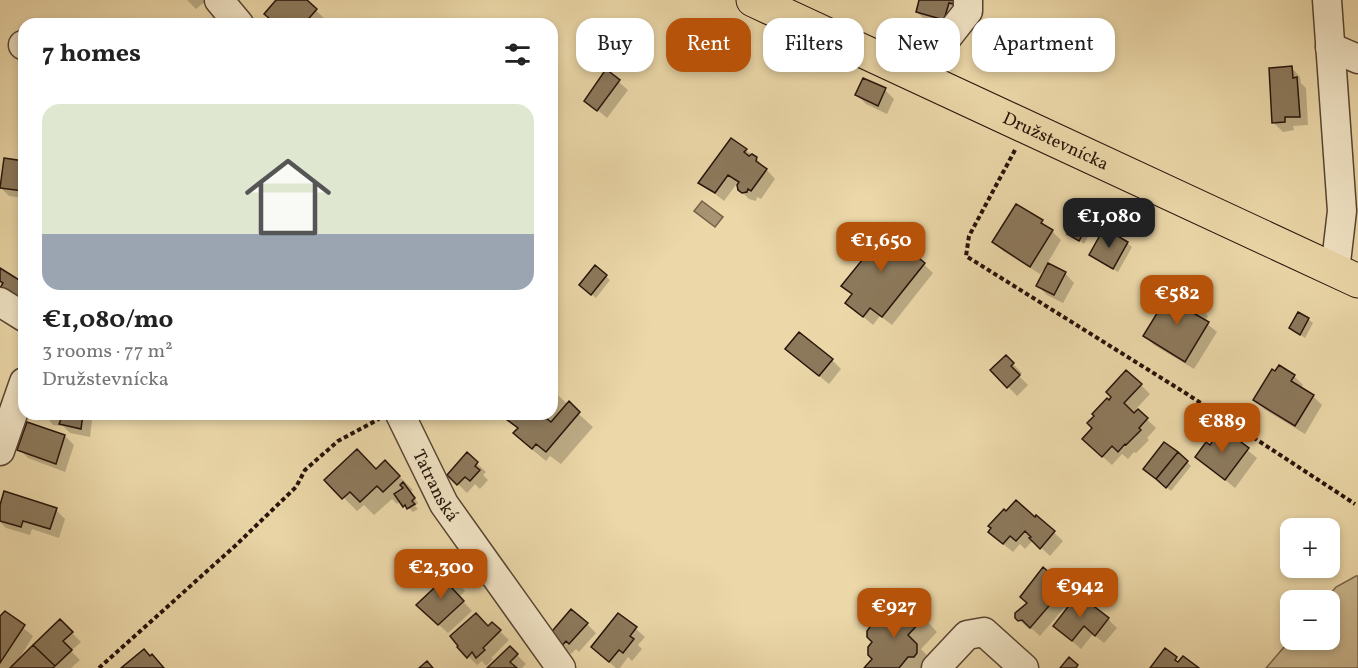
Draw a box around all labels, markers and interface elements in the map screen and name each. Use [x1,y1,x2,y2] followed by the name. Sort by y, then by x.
[576,18,654,72] chip: Buy
[666,18,751,72] chip: Rent
[763,18,864,72] chip: Filters
[876,18,960,72] chip: New
[972,18,1115,72] chip: Apartment
[42,36,141,72] text: 7 homes
[501,38,534,71] icon: filters
[998,107,1112,177] street label: Družstevnícka
[234,143,342,251] icon: home
[1060,198,1158,249] pin: €1,080
[1077,203,1141,231] text: €1,080
[832,222,930,273] pin: €1,650
[850,227,912,255] text: €1,650
[1141,275,1213,326] pin: €582
[1154,280,1200,308] text: €582
[42,302,173,338] text: €1,080/mo
[42,338,173,366] text: 3 rooms · 77 m²
[42,366,169,394] text: Družstevnícka
[1186,403,1258,454] pin: €889
[1198,408,1246,436] text: €889
[405,446,464,528] street label: Tatranská
[1280,518,1340,650] map controls
[1280,518,1340,578] button: +
[392,549,490,600] pin: €2,300
[408,554,474,582] text: €2,300
[1044,568,1116,619] pin: €942
[1056,573,1104,601] text: €942
[858,588,930,639] pin: €927
[1280,590,1340,650] button: −
[871,593,917,621] text: €927

